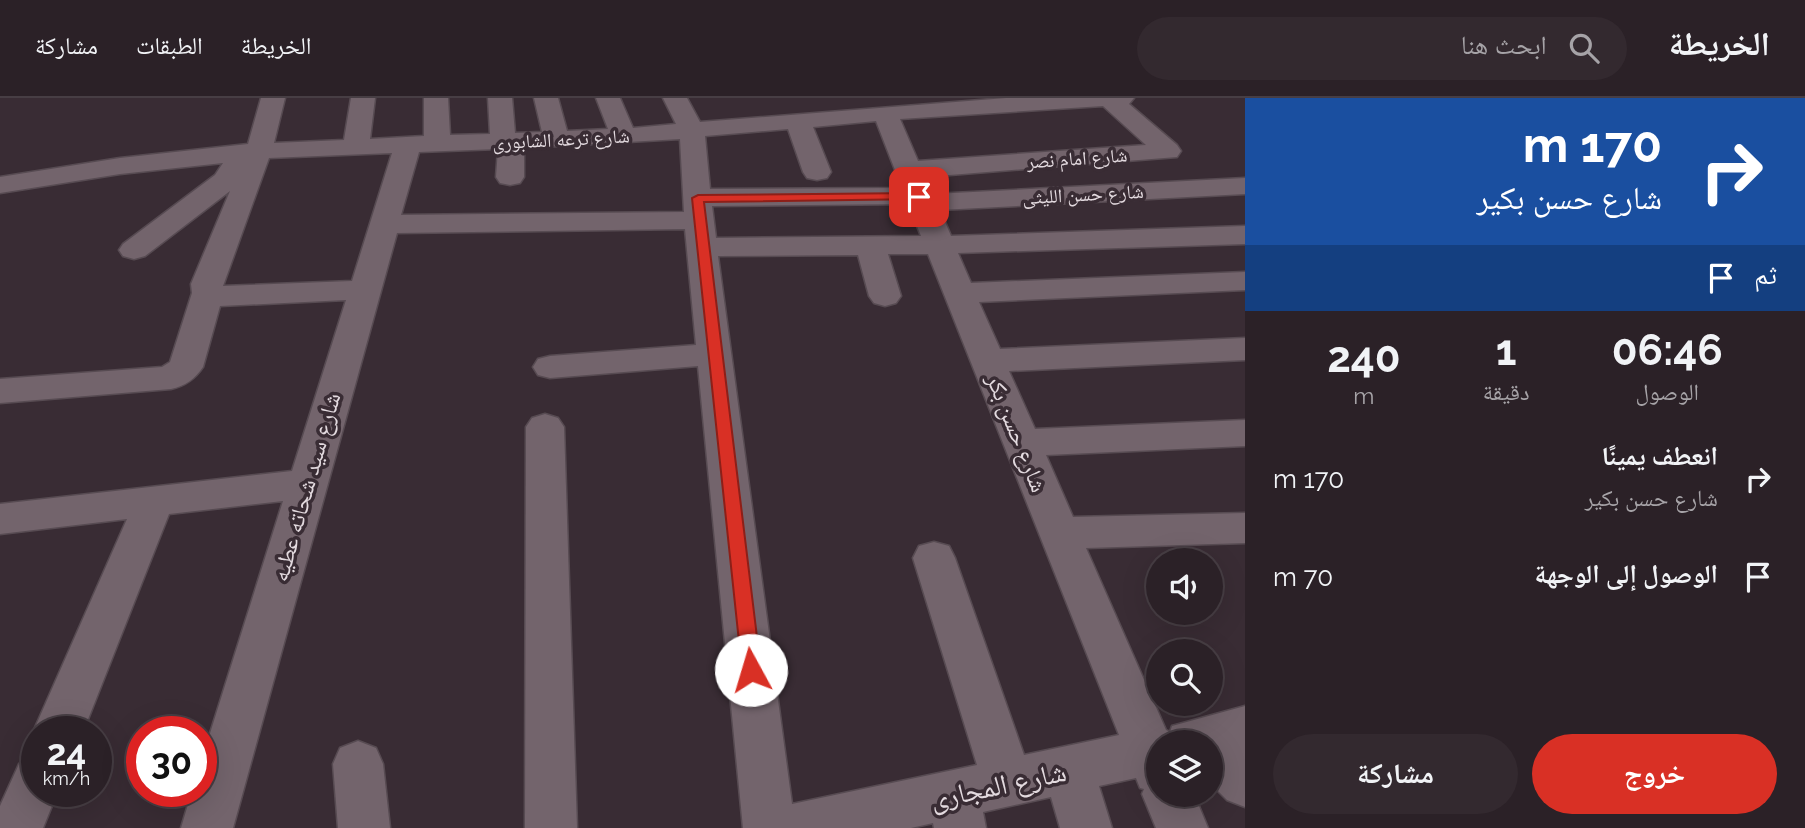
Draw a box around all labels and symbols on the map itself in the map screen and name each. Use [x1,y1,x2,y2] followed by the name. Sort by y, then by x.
[492,124,630,155] street label: شارع ترعه الشابورى
[1025,144,1128,176] street label: شارع امام نصر
[889,167,949,227] pin
[1022,180,1144,209] street label: شارع حسن الليثى
[979,369,1053,497] street label: شارع حسن بكر
[266,389,347,585] street label: شارع سيد شحاته عطيه
[714,633,788,707] position arrow
[126,716,217,807] speed limit sign: 30
[927,755,1069,817] street label: شارع المجارى

